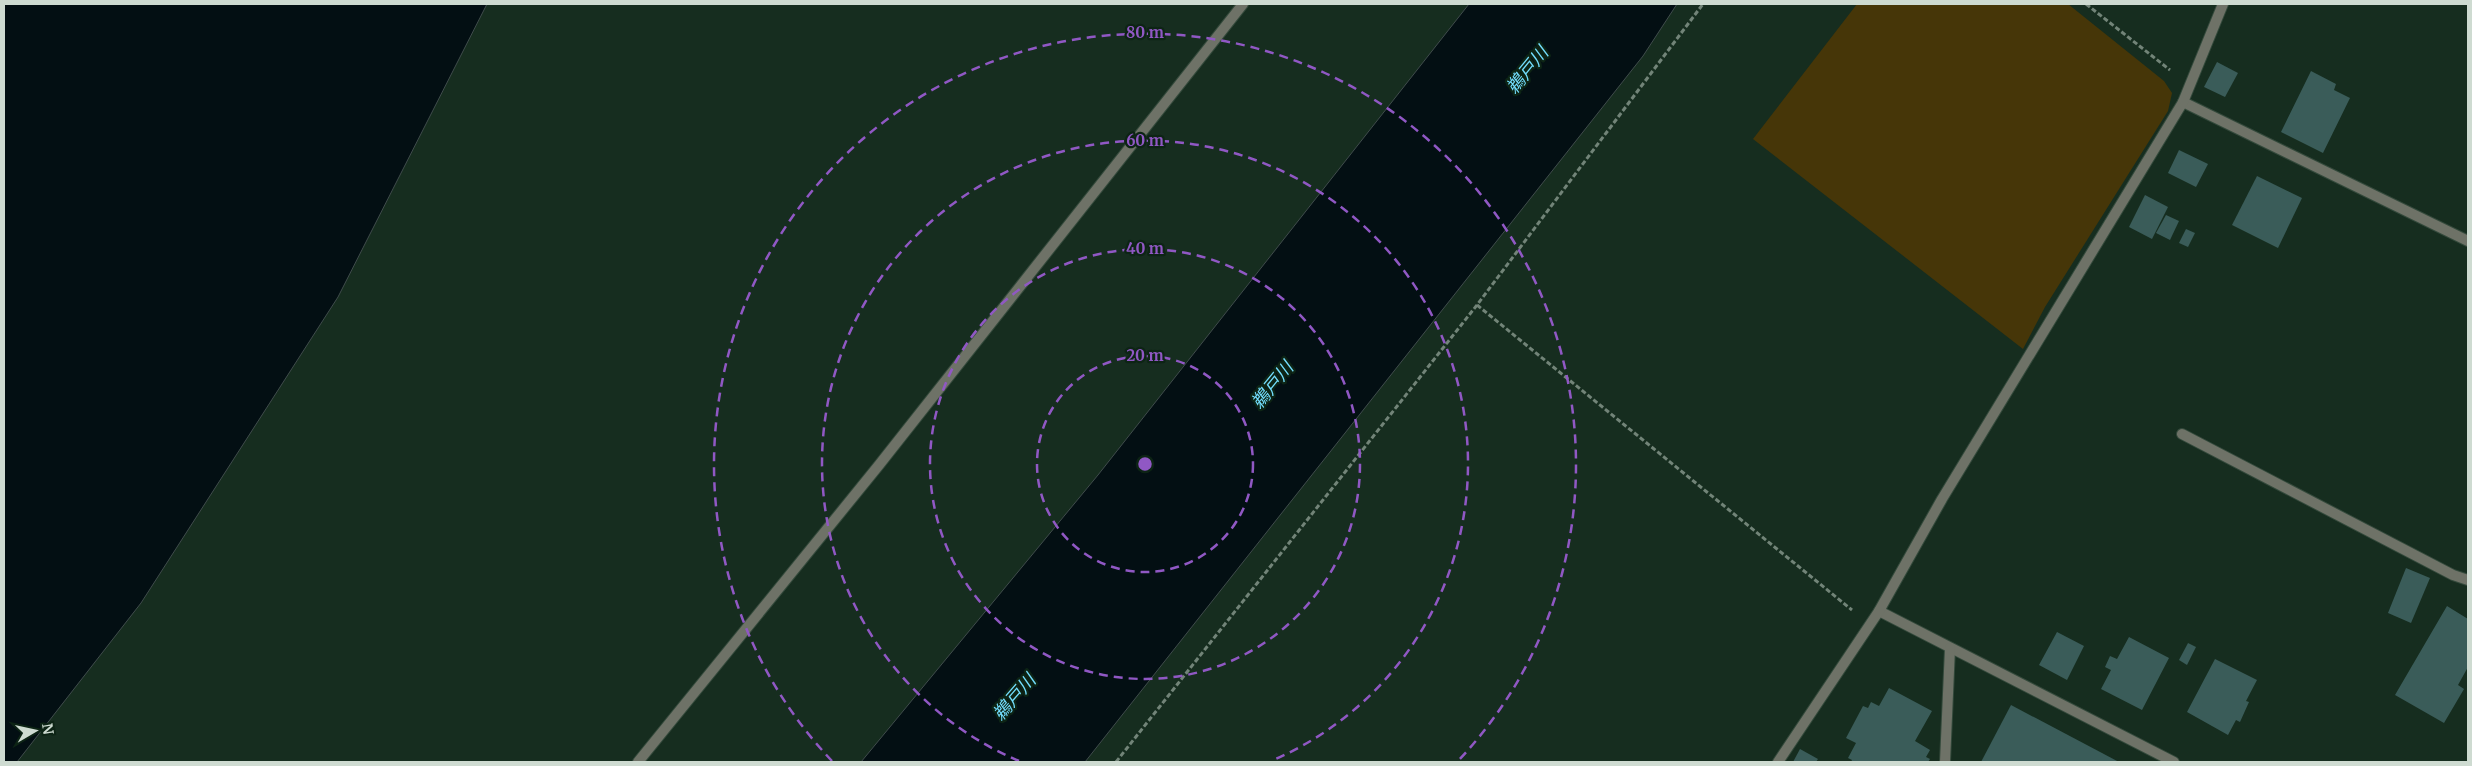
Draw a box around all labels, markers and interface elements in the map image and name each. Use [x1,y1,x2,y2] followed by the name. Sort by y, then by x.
[1126,23,1164,42] text: 80 m
[1501,40,1554,98] water label: 鵜戸川
[1126,131,1164,150] text: 60 m
[1126,239,1164,258] text: 40 m
[1126,346,1164,365] text: 20 m
[1246,355,1299,413] water label: 鵜戸川
[1136,455,1154,473] centre of rings
[988,668,1042,725] water label: 鵜戸川
[10,706,60,756] north arrow
[38,722,58,736] text: N

